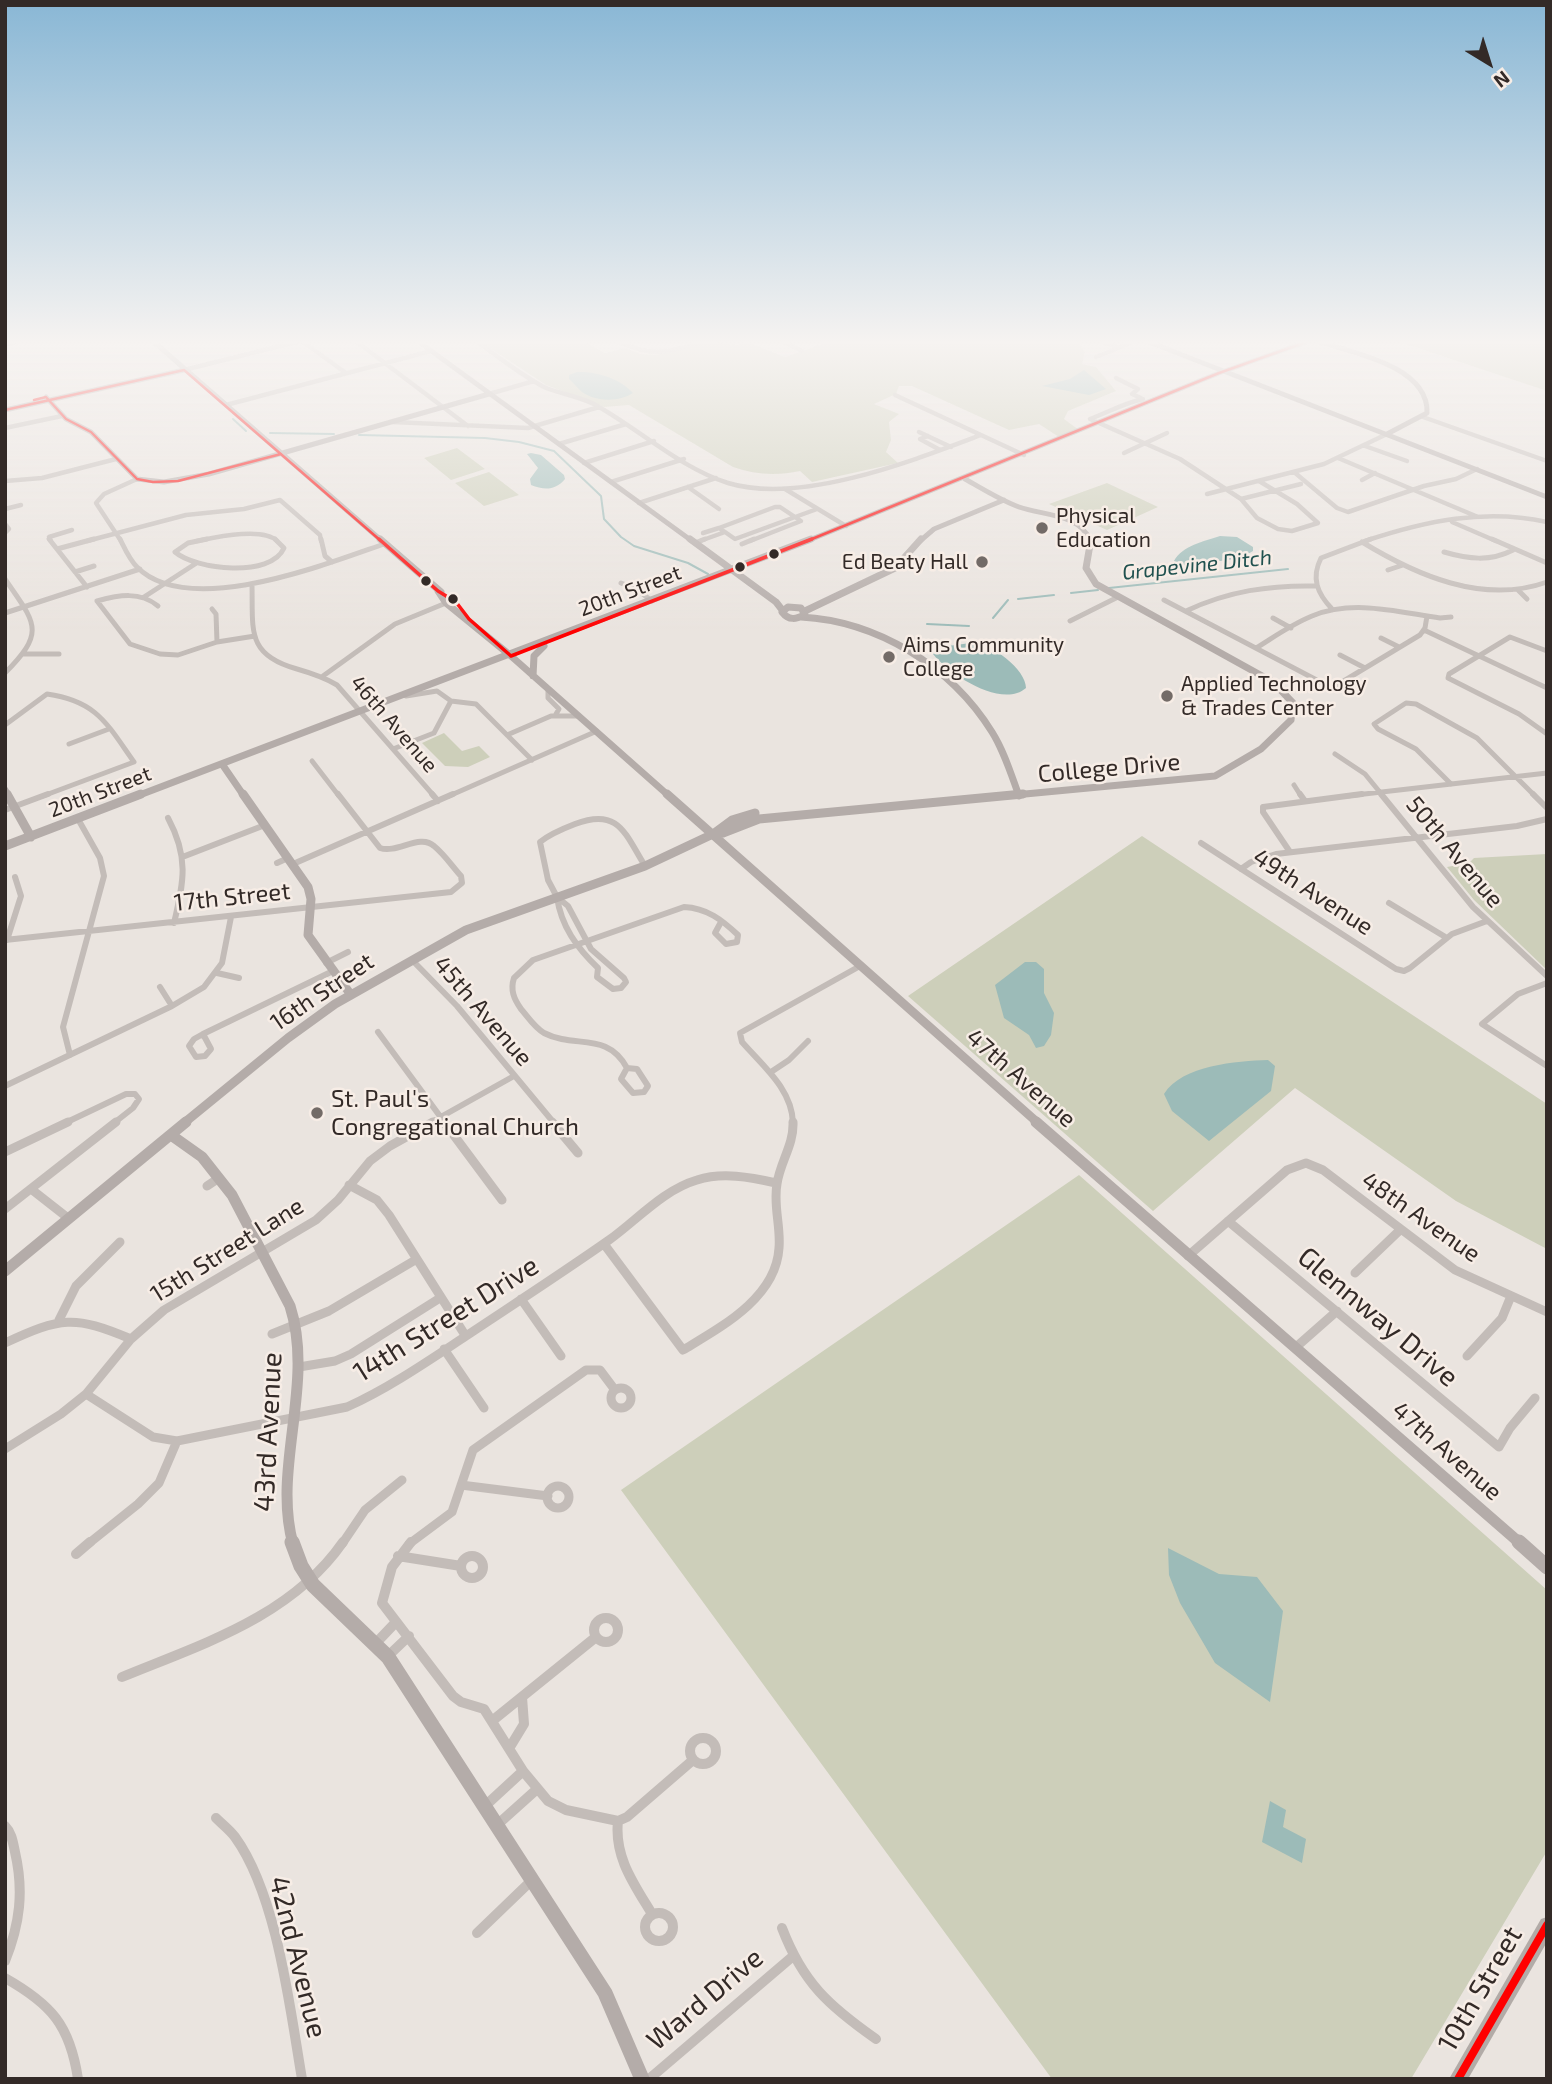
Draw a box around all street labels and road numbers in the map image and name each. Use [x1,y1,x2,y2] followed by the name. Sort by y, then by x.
[575,560,685,622] street label: 20th Street
[345,670,443,778] street label: 46th Avenue
[1037,747,1181,789] street label: College Drive
[45,761,155,823] street label: 20th Street
[1400,791,1510,913] street label: 50th Avenue
[1248,843,1378,941] street label: 49th Avenue
[172,877,292,917] street label: 17th Street
[265,947,379,1037] street label: 16th Street
[427,950,539,1072] street label: 45th Avenue
[960,1023,1082,1133] street label: 47th Avenue
[1356,1166,1486,1268] street label: 48th Avenue
[145,1191,309,1309] street label: 15th Street Lane
[1291,1240,1465,1394] street label: Glennway Drive
[347,1249,545,1389] street label: 14th Street Drive
[247,1351,289,1513] street label: 43rd Avenue
[1386,1396,1508,1506] street label: 47th Avenue
[262,1873,334,2041] street label: 42nd Avenue
[1431,1920,1529,2058] street label: 10th Street
[640,1941,770,2057] street label: Ward Drive

